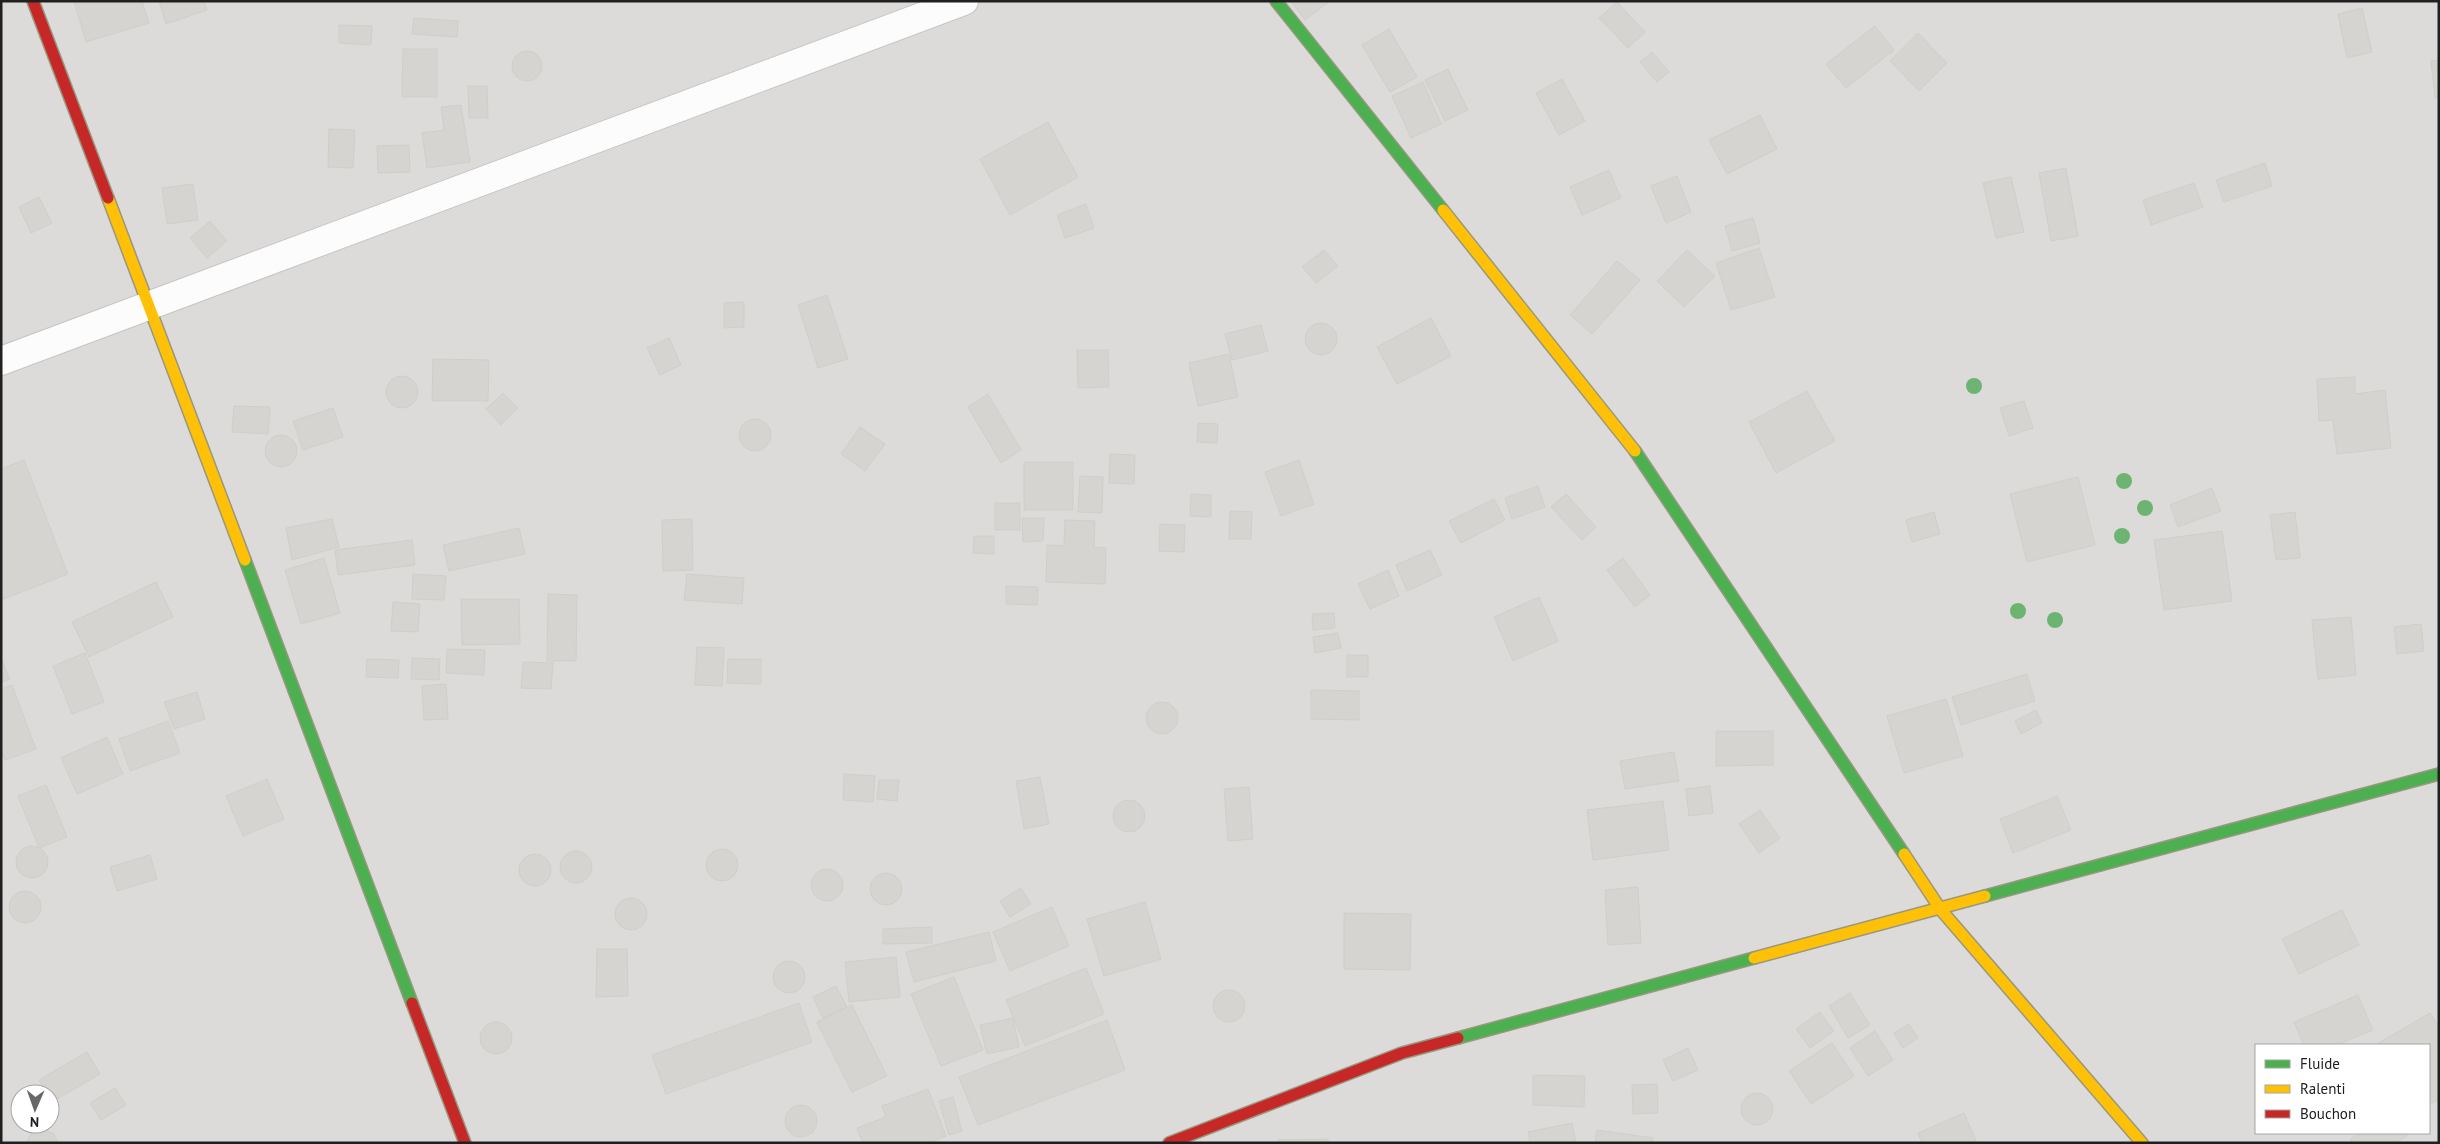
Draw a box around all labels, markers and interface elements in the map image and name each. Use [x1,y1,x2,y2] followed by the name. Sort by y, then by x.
[2255,1044,2430,1134] legend
[2300,1054,2340,1073] text: Fluide
[2300,1079,2346,1098] text: Ralenti
[10,1084,60,1134] north arrow
[2300,1104,2356,1123] text: Bouchon
[30,1113,39,1131] text: N

